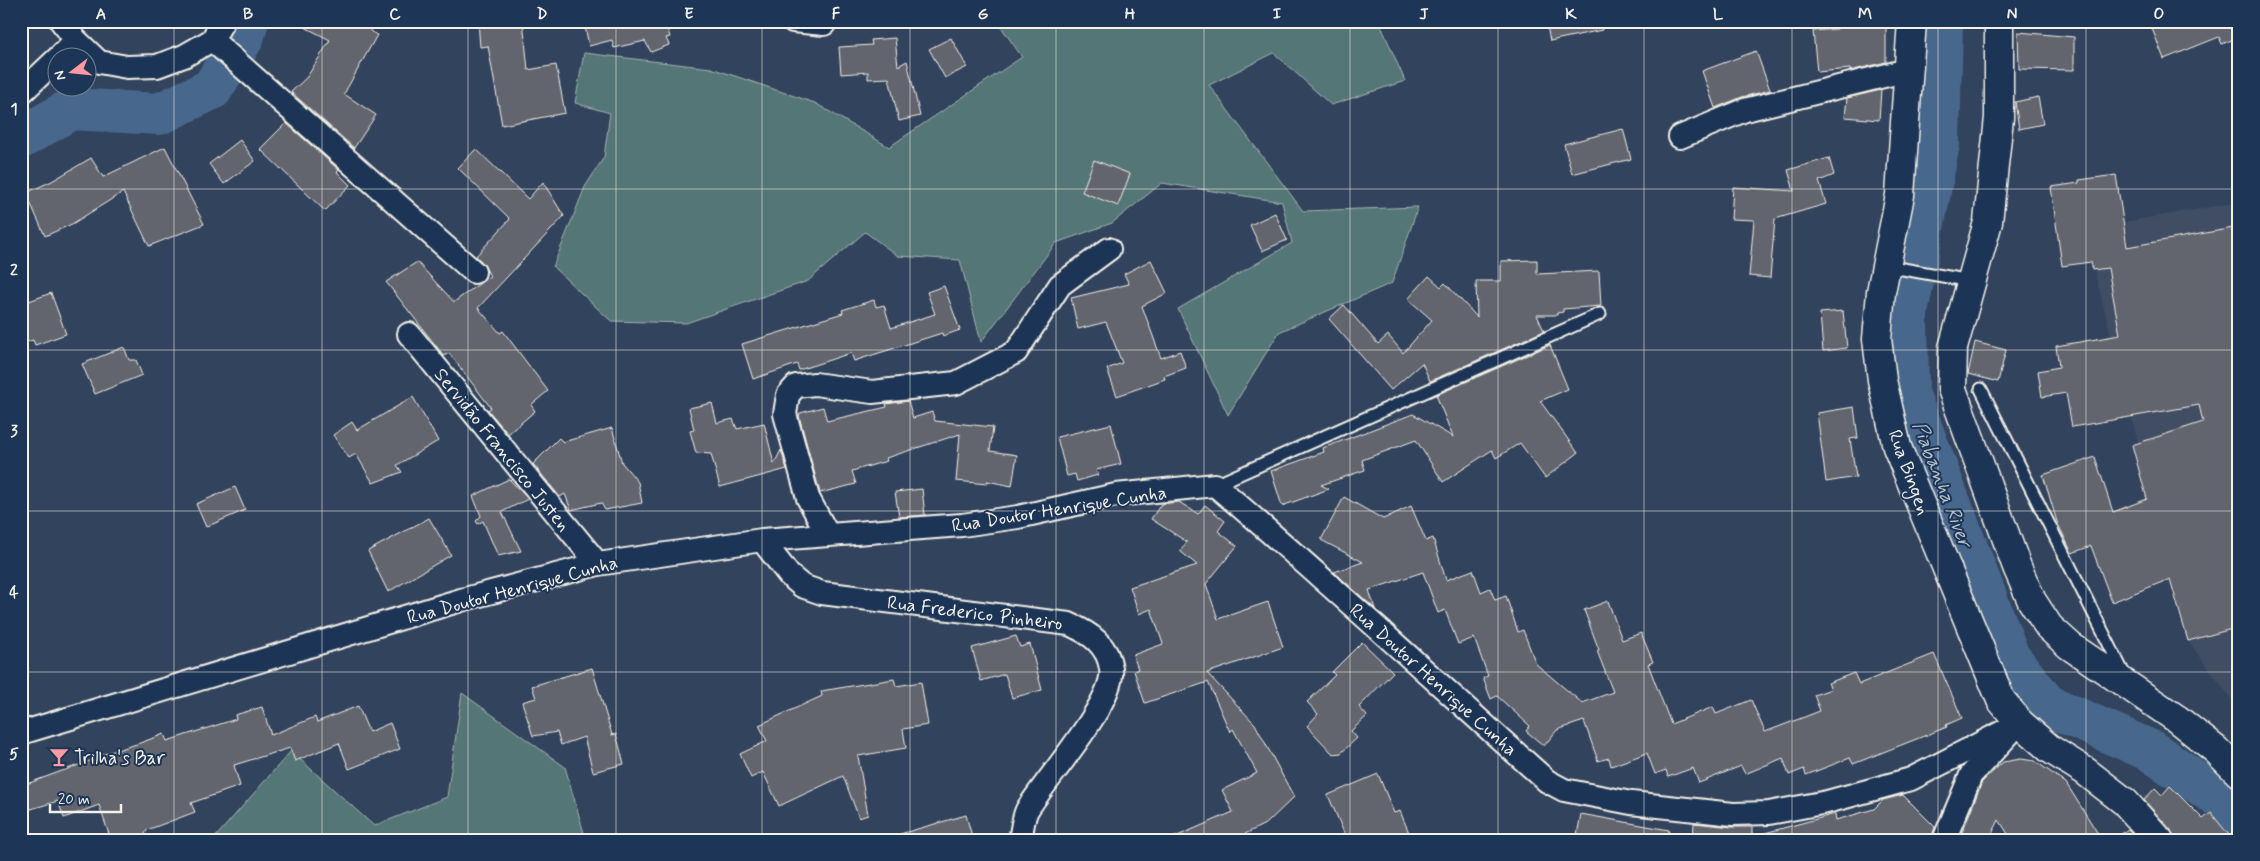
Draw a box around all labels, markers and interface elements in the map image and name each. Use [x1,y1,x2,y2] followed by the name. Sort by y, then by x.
[96,4,106,25] text: A
[243,4,253,25] text: B
[389,4,401,25] text: C
[536,4,548,25] text: D
[684,4,694,25] text: E
[832,4,841,25] text: F
[978,4,989,25] text: G
[1125,4,1136,25] text: H
[1273,4,1282,25] text: I
[1419,4,1429,25] text: J
[1565,4,1577,25] text: K
[1713,4,1724,25] text: L
[1858,4,1872,25] text: M
[2007,4,2017,25] text: N
[2154,4,2165,25] text: O
[48,48,98,98] north arrow
[51,68,70,82] text: N
[10,99,18,120] text: 1
[10,260,18,281] text: 2
[428,363,576,537] street label: Servidão Francisco Justen
[1905,418,1979,554] water label: Piabanha River
[10,421,18,442] text: 3
[1880,426,1936,519] street label: Rua Bingen
[950,480,1168,539] street label: Rua Doutor Henrique Cunha
[404,550,621,631] street label: Rua Doutor Henrique Cunha
[9,582,19,603] text: 4
[886,590,1064,637] street label: Rua Frederico Pinheiro
[1344,598,1522,762] street label: Rua Doutor Henrique Cunha
[9,744,19,765] text: 5
[48,746,70,768] bar icon: Trilha's Bar
[74,746,165,771] place label: Trilha's Bar
[50,781,121,813] scale bar
[58,790,90,810] text: 20 m

